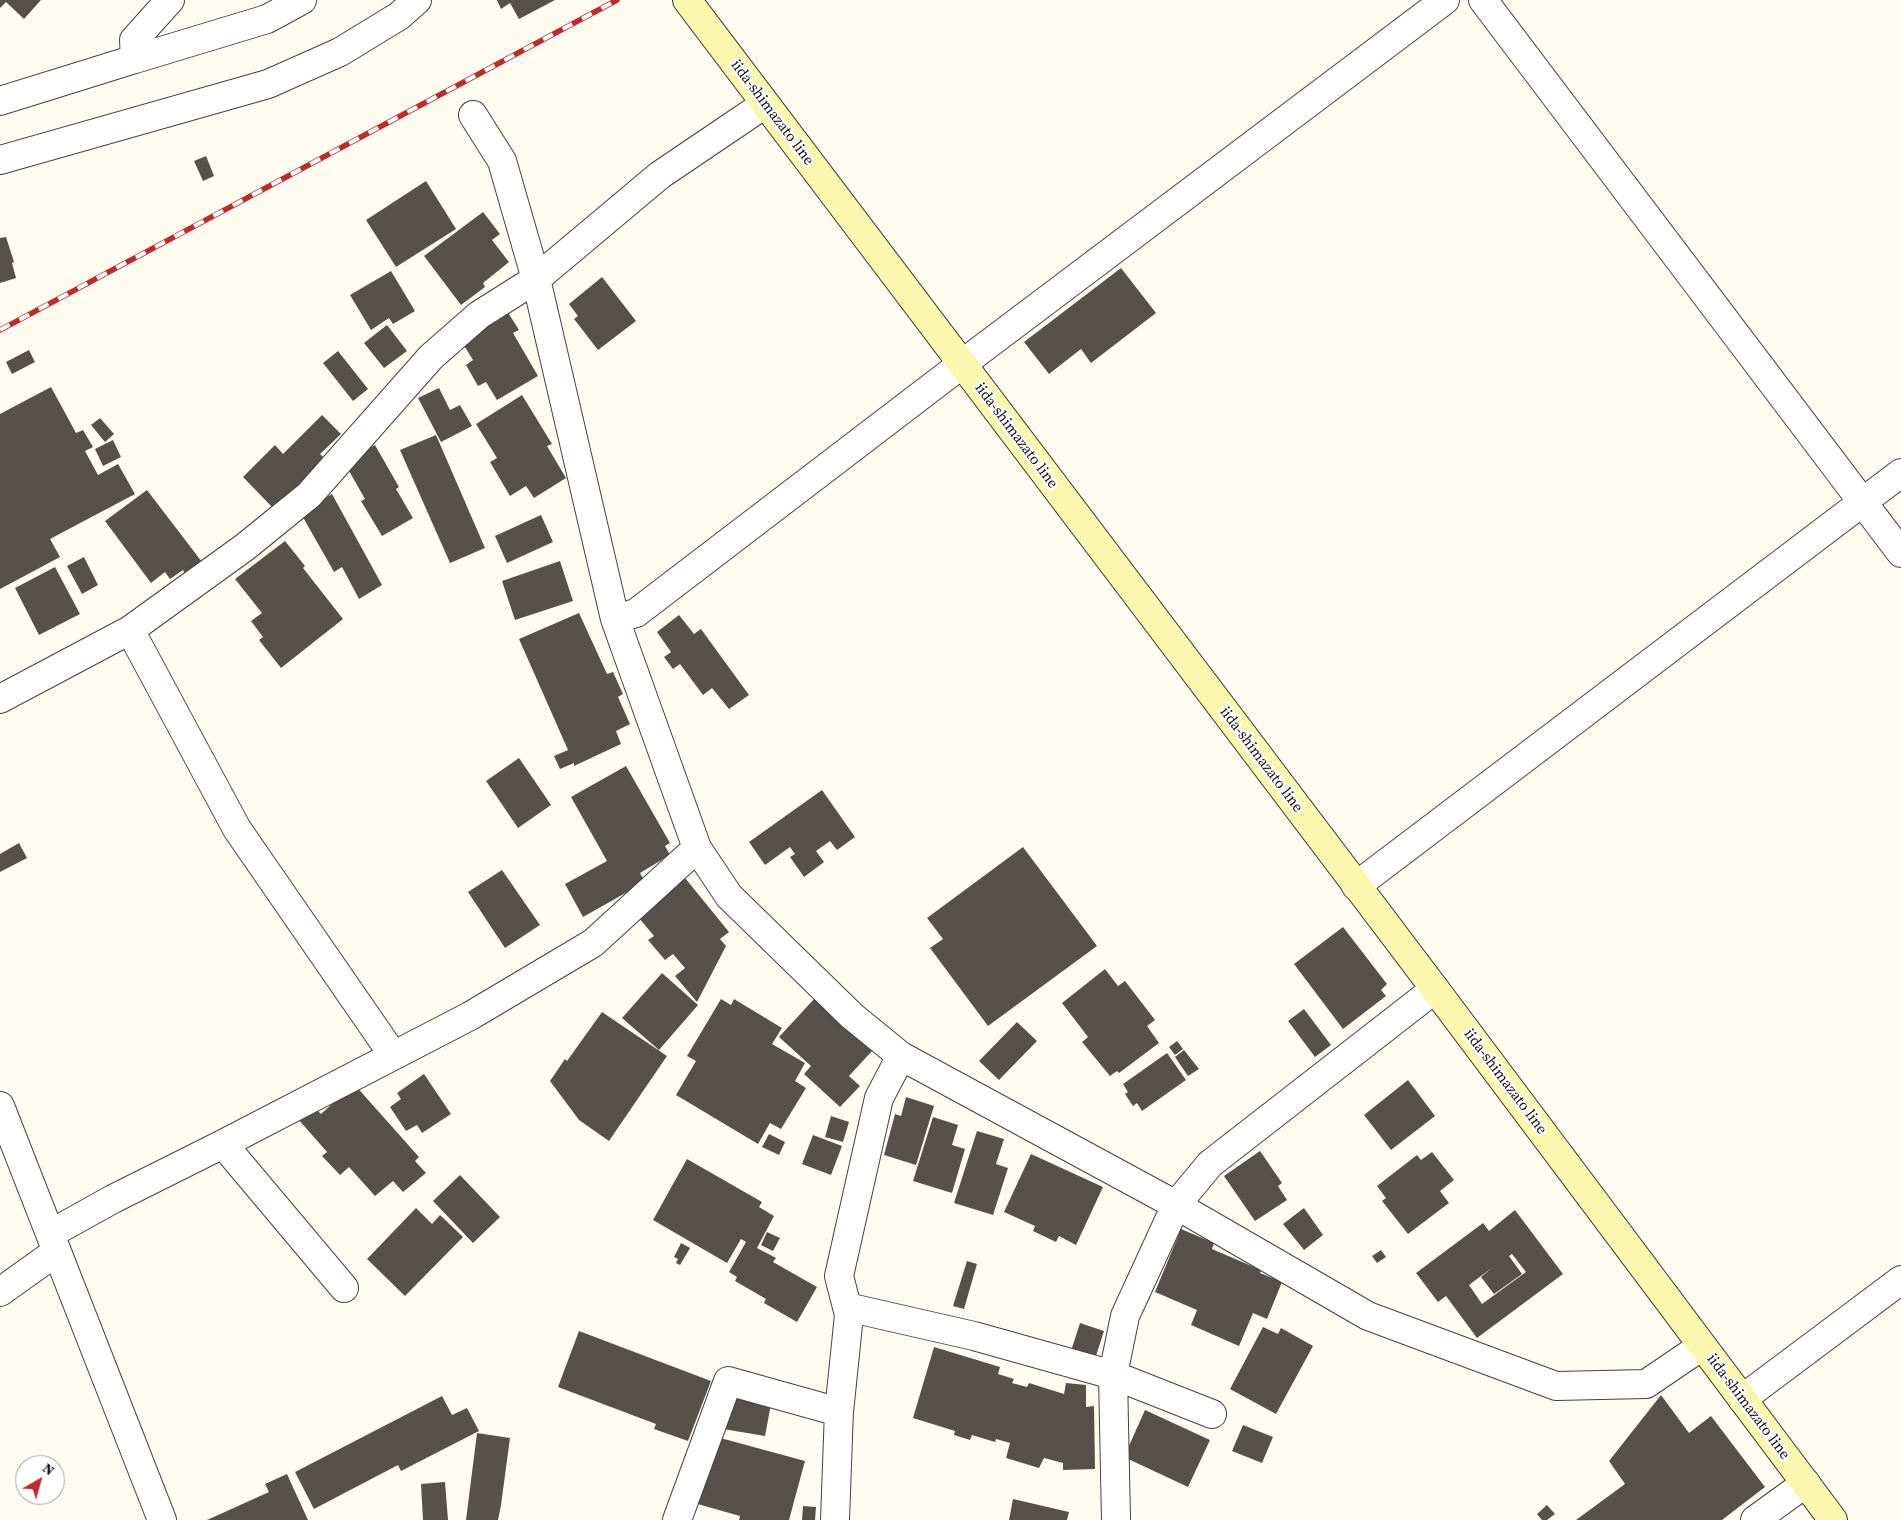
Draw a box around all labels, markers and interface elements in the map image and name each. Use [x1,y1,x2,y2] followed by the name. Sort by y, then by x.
[727,57,817,169] street label: iida-shimazato line
[971,380,1061,492] street label: iida-shimazato line
[1216,704,1306,816] street label: iida-shimazato line
[1460,1026,1550,1138] street label: iida-shimazato line
[1703,1351,1793,1463] street label: iida-shimazato line
[15,1455,65,1505] north arrow
[38,1458,59,1480] text: N

